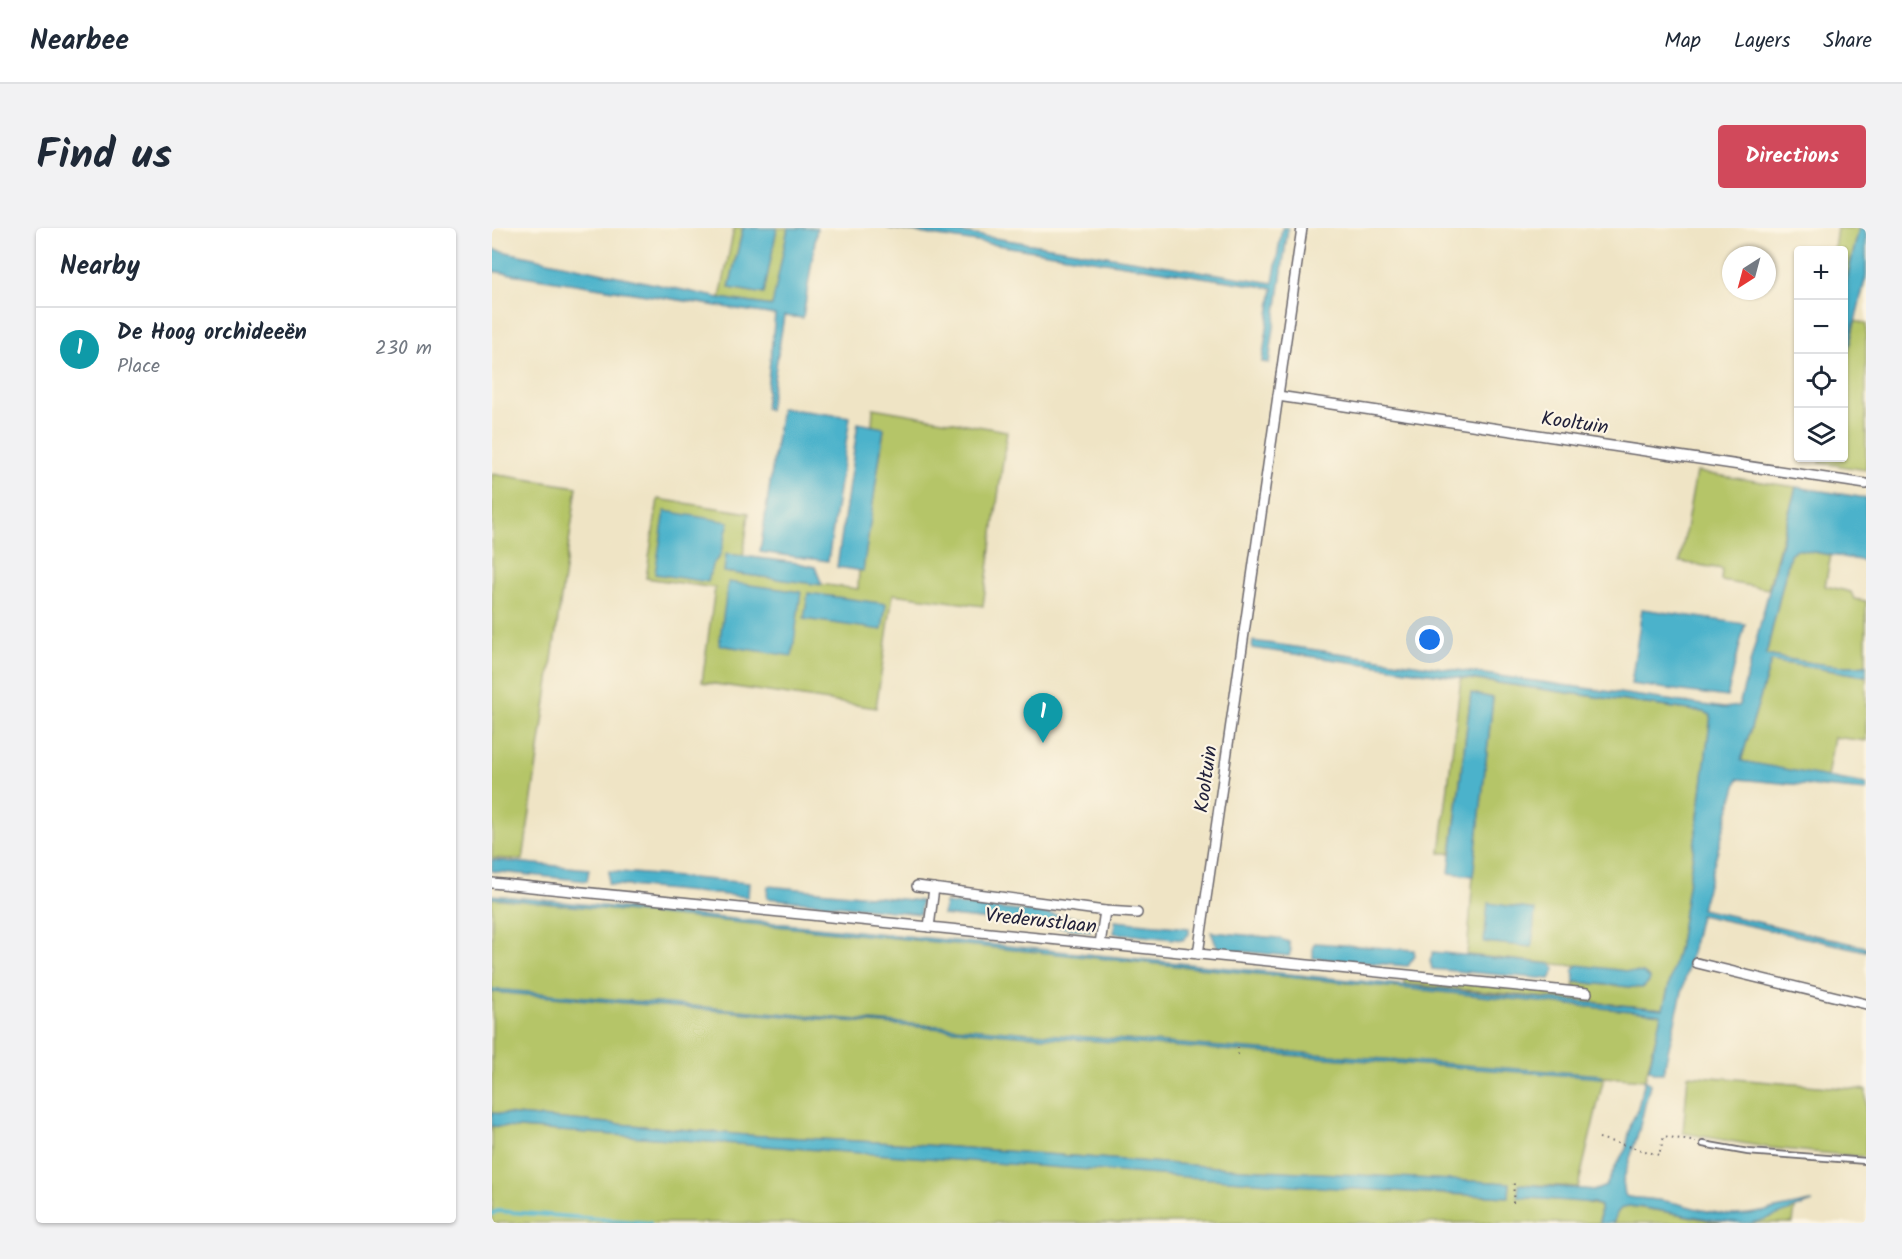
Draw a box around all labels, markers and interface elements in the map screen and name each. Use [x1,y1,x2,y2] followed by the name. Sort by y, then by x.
[30,19,129,64] text: Nearbee
[1664,25,1701,58] text: Map
[1734,25,1790,58] text: Layers
[1823,25,1872,58] text: Share
[36,123,172,190] text: Find us
[1718,125,1866,188] button: Directions
[60,246,140,288] text: Nearby
[1722,246,1776,300] north arrow
[1794,246,1848,462] map controls
[1794,246,1848,300] button: +
[1794,300,1848,354] button: −
[117,316,307,351] text: De Hoog orchideeën
[76,333,83,365] text: 1
[375,333,432,365] text: 230 m
[117,351,160,383] text: Place
[1794,354,1848,408] button: locate
[1539,403,1610,445] street label: Kooltuin
[1794,408,1848,462] button: layers
[1415,625,1444,654] your location
[1024,694,1062,743] pin: 1
[1186,744,1228,815] street label: Kooltuin
[983,900,1098,944] street label: Vrederustlaan

